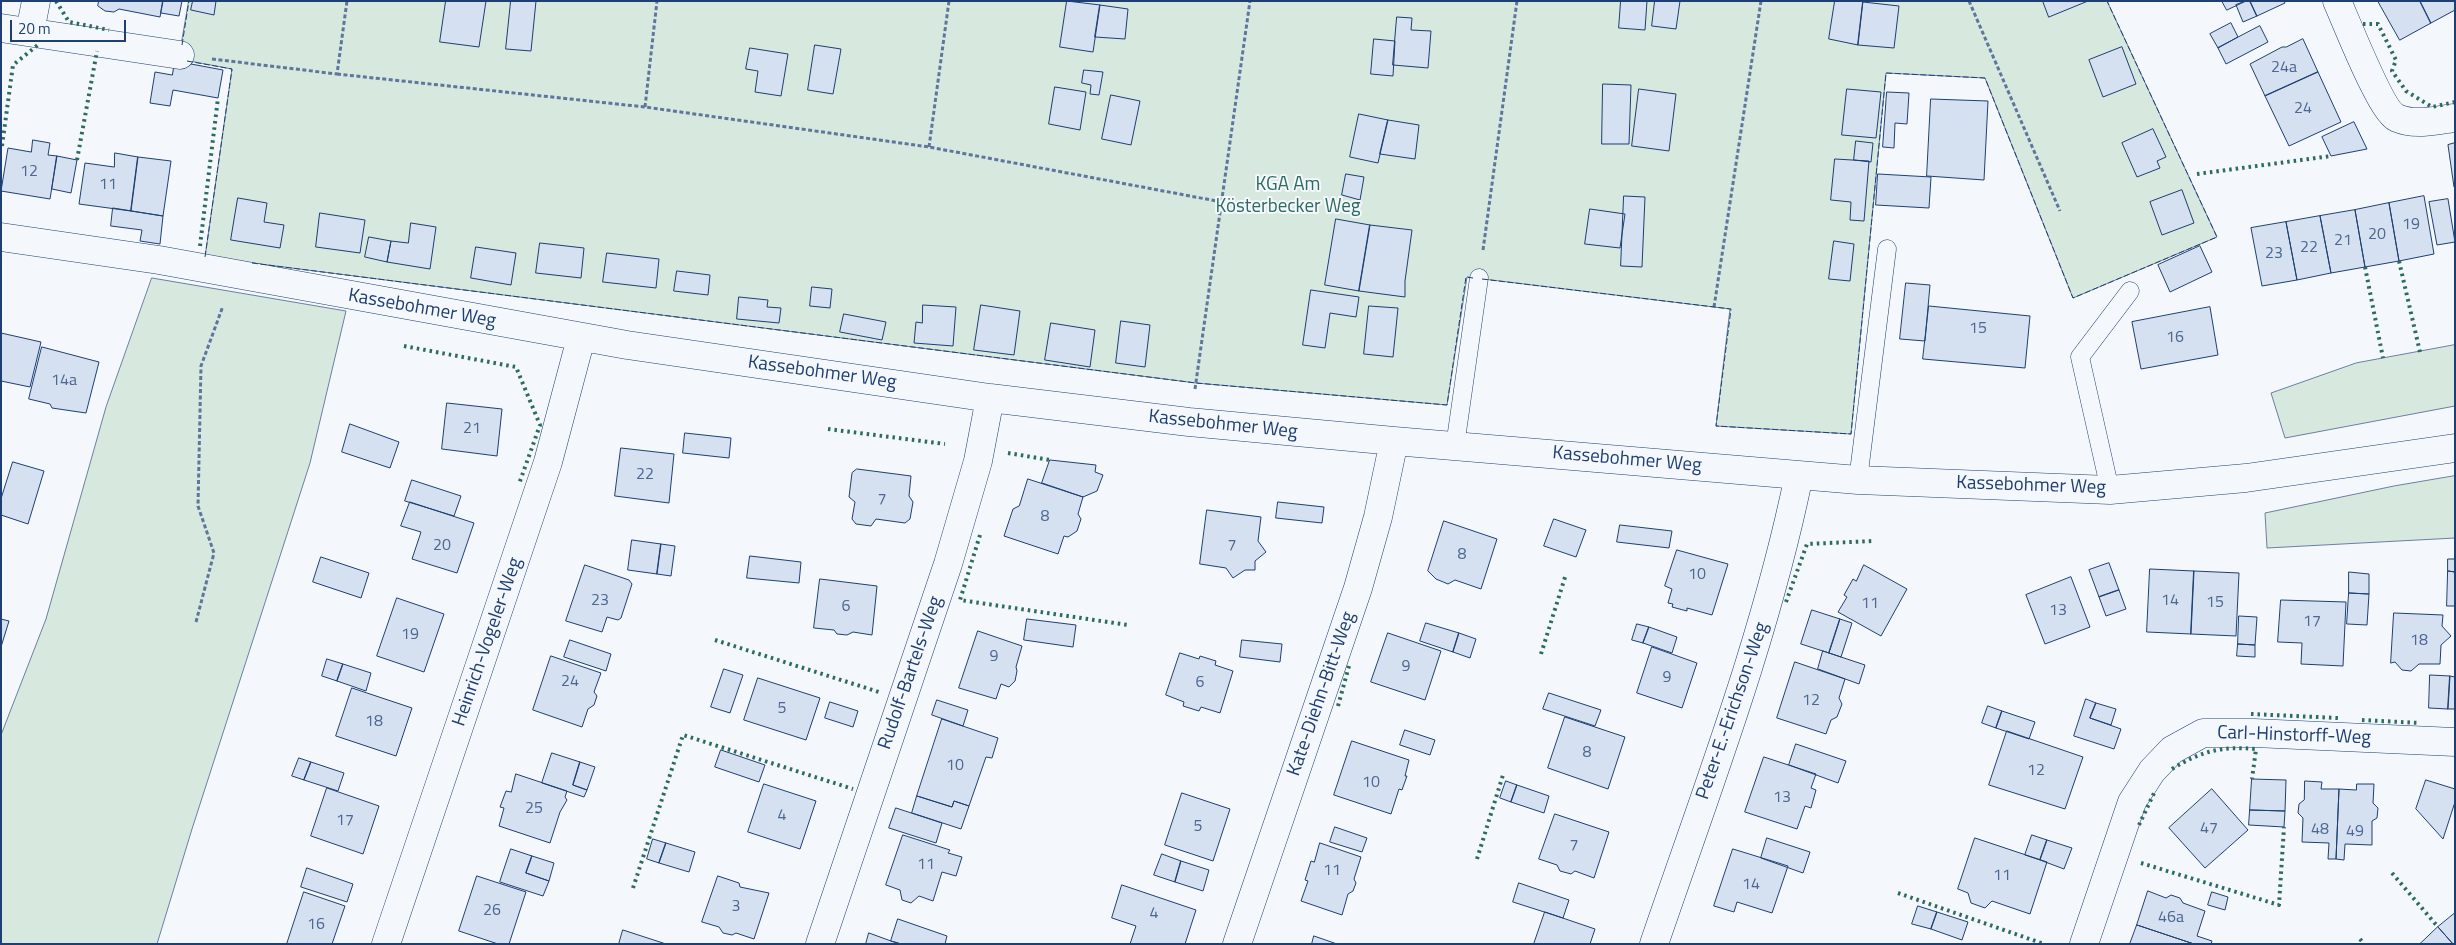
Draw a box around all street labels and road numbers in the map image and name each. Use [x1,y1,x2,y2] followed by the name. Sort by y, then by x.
[346,285,498,333] street label: Kassebohmer Weg
[746,351,898,395] street label: Kassebohmer Weg
[1147,406,1299,444] street label: Kassebohmer Weg
[1551,442,1703,478] street label: Kassebohmer Weg
[1956,472,2106,500] street label: Kassebohmer Weg
[448,555,528,729] street label: Heinrich-Vogeler-Weg
[874,593,948,753] street label: Rudolf-Bartels-Weg
[1283,609,1361,779] street label: Kate-Diehn-Bitt-Weg
[1692,619,1774,803] street label: Peter-E.-Erichson-Weg
[2217,722,2371,750] street label: Carl-Hinstorff-Weg

